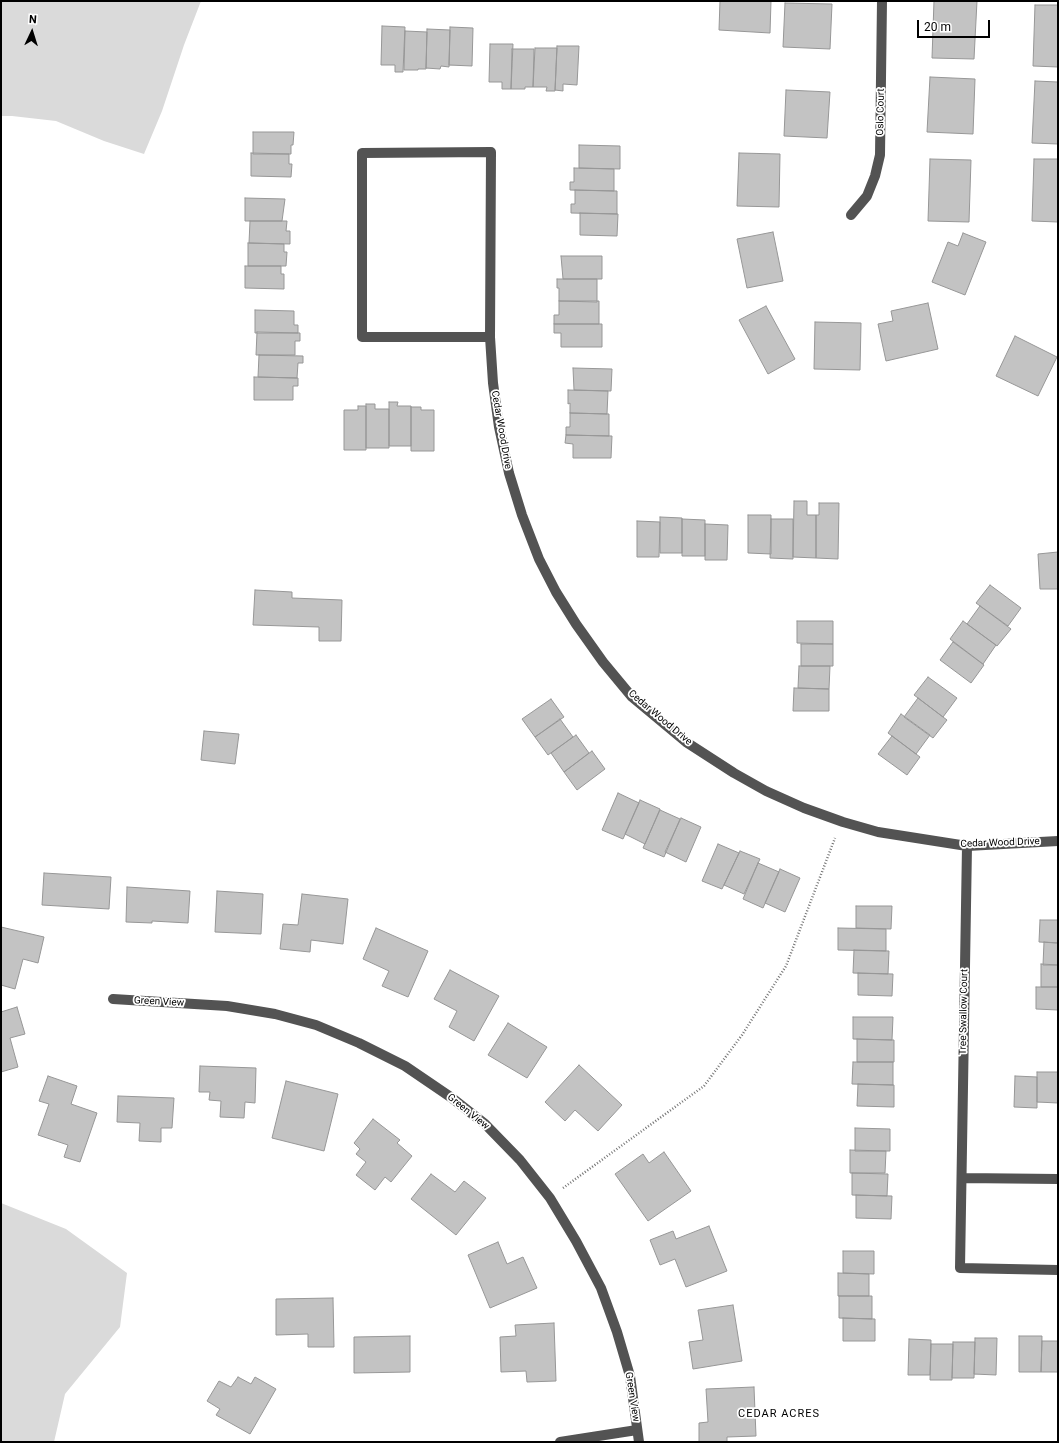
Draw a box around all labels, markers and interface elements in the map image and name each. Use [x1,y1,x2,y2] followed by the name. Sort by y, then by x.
[12,12,52,52] north arrow
[919,12,992,38] scale bar
[29,13,37,26] text: N
[924,20,951,34] text: 20 m
[875,88,887,136] street label: Oslo Court
[488,390,514,470] street label: Cedar Wood Drive
[626,688,694,748] street label: Cedar Wood Drive
[960,836,1040,850] street label: Cedar Wood Drive
[957,969,971,1055] street label: Tree Swallow Court
[134,995,184,1009] street label: Green View
[445,1091,491,1133] street label: Green View
[622,1371,642,1423] street label: Green View
[738,1407,820,1421] district label: CEDAR ACRES

